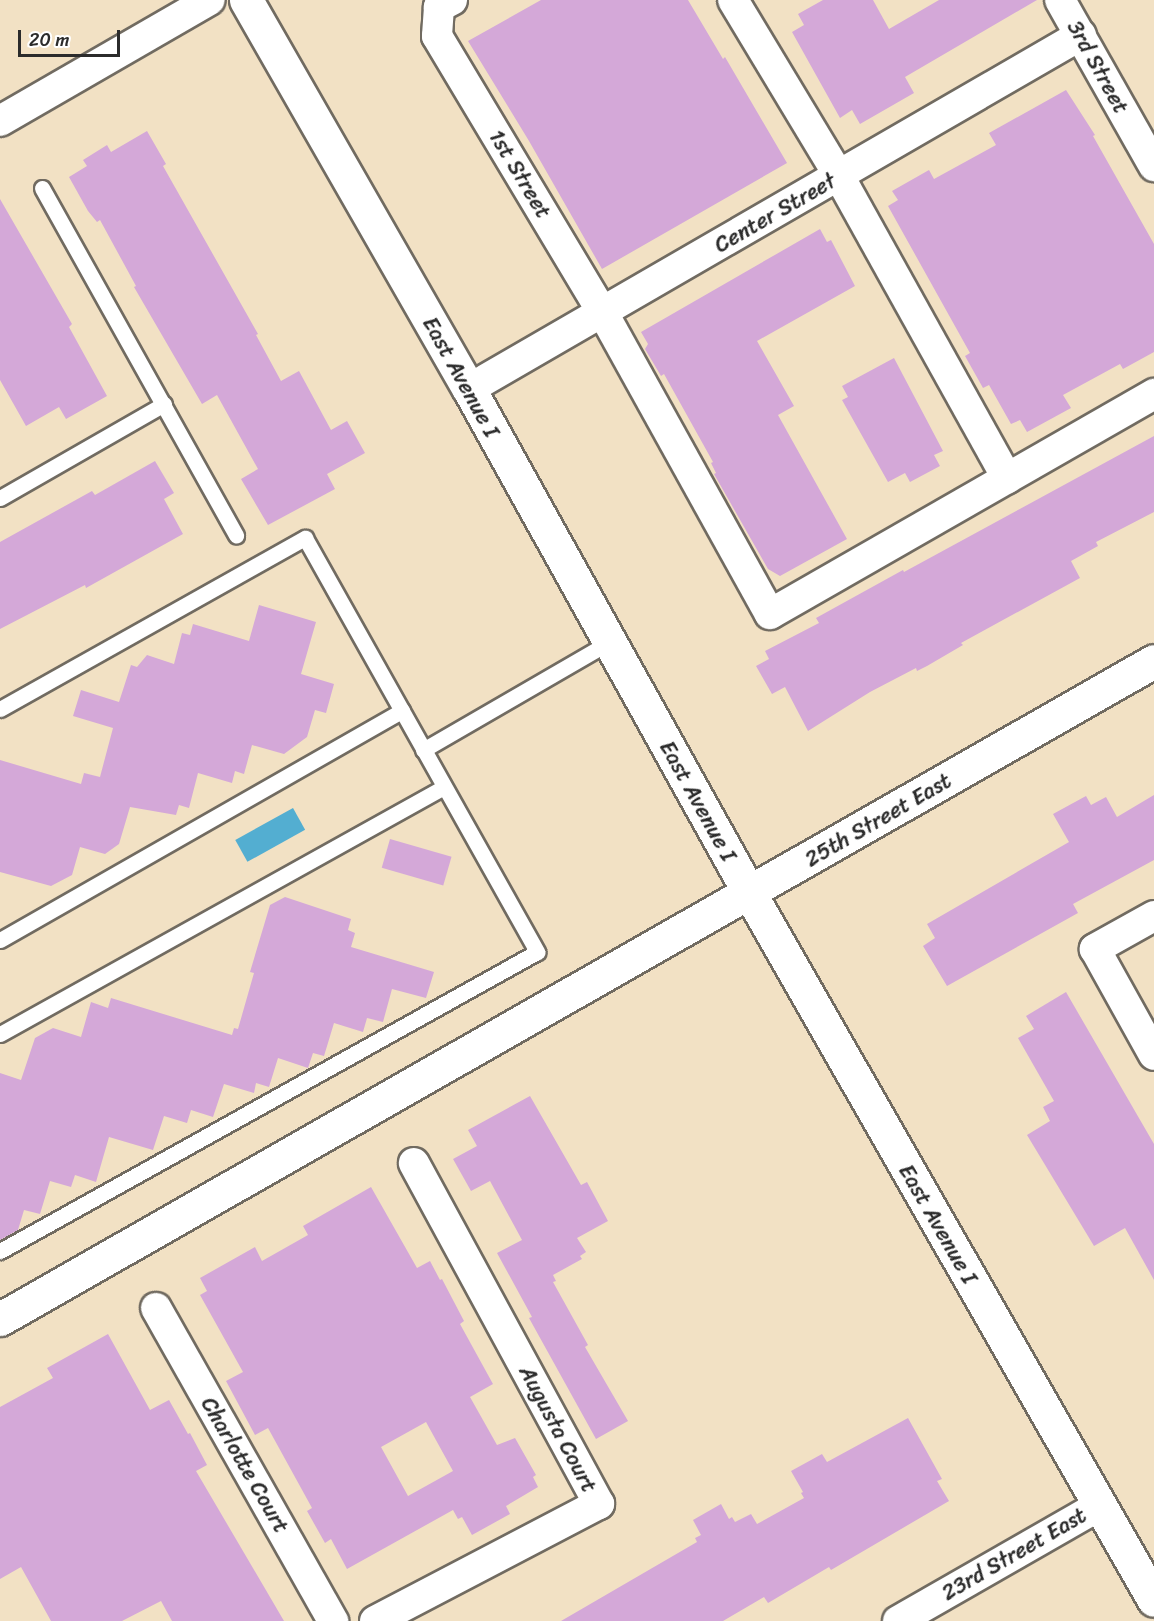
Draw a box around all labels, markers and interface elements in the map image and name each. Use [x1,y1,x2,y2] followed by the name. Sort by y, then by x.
[1062,16,1134,118] street label: 3rd Street
[21,18,123,56] scale bar
[29,24,69,56] text: 20 m
[483,125,557,223] street label: 1st Street
[709,167,841,259] street label: Center Street
[417,312,505,442] street label: East Avenue I
[654,736,742,866] street label: East Avenue I
[800,767,956,873] street label: 25th Street East
[893,1160,983,1288] street label: East Avenue I
[513,1361,603,1497] street label: Augusta Court
[195,1392,295,1538] street label: Charlotte Court
[936,1502,1092,1606] street label: 23rd Street East

